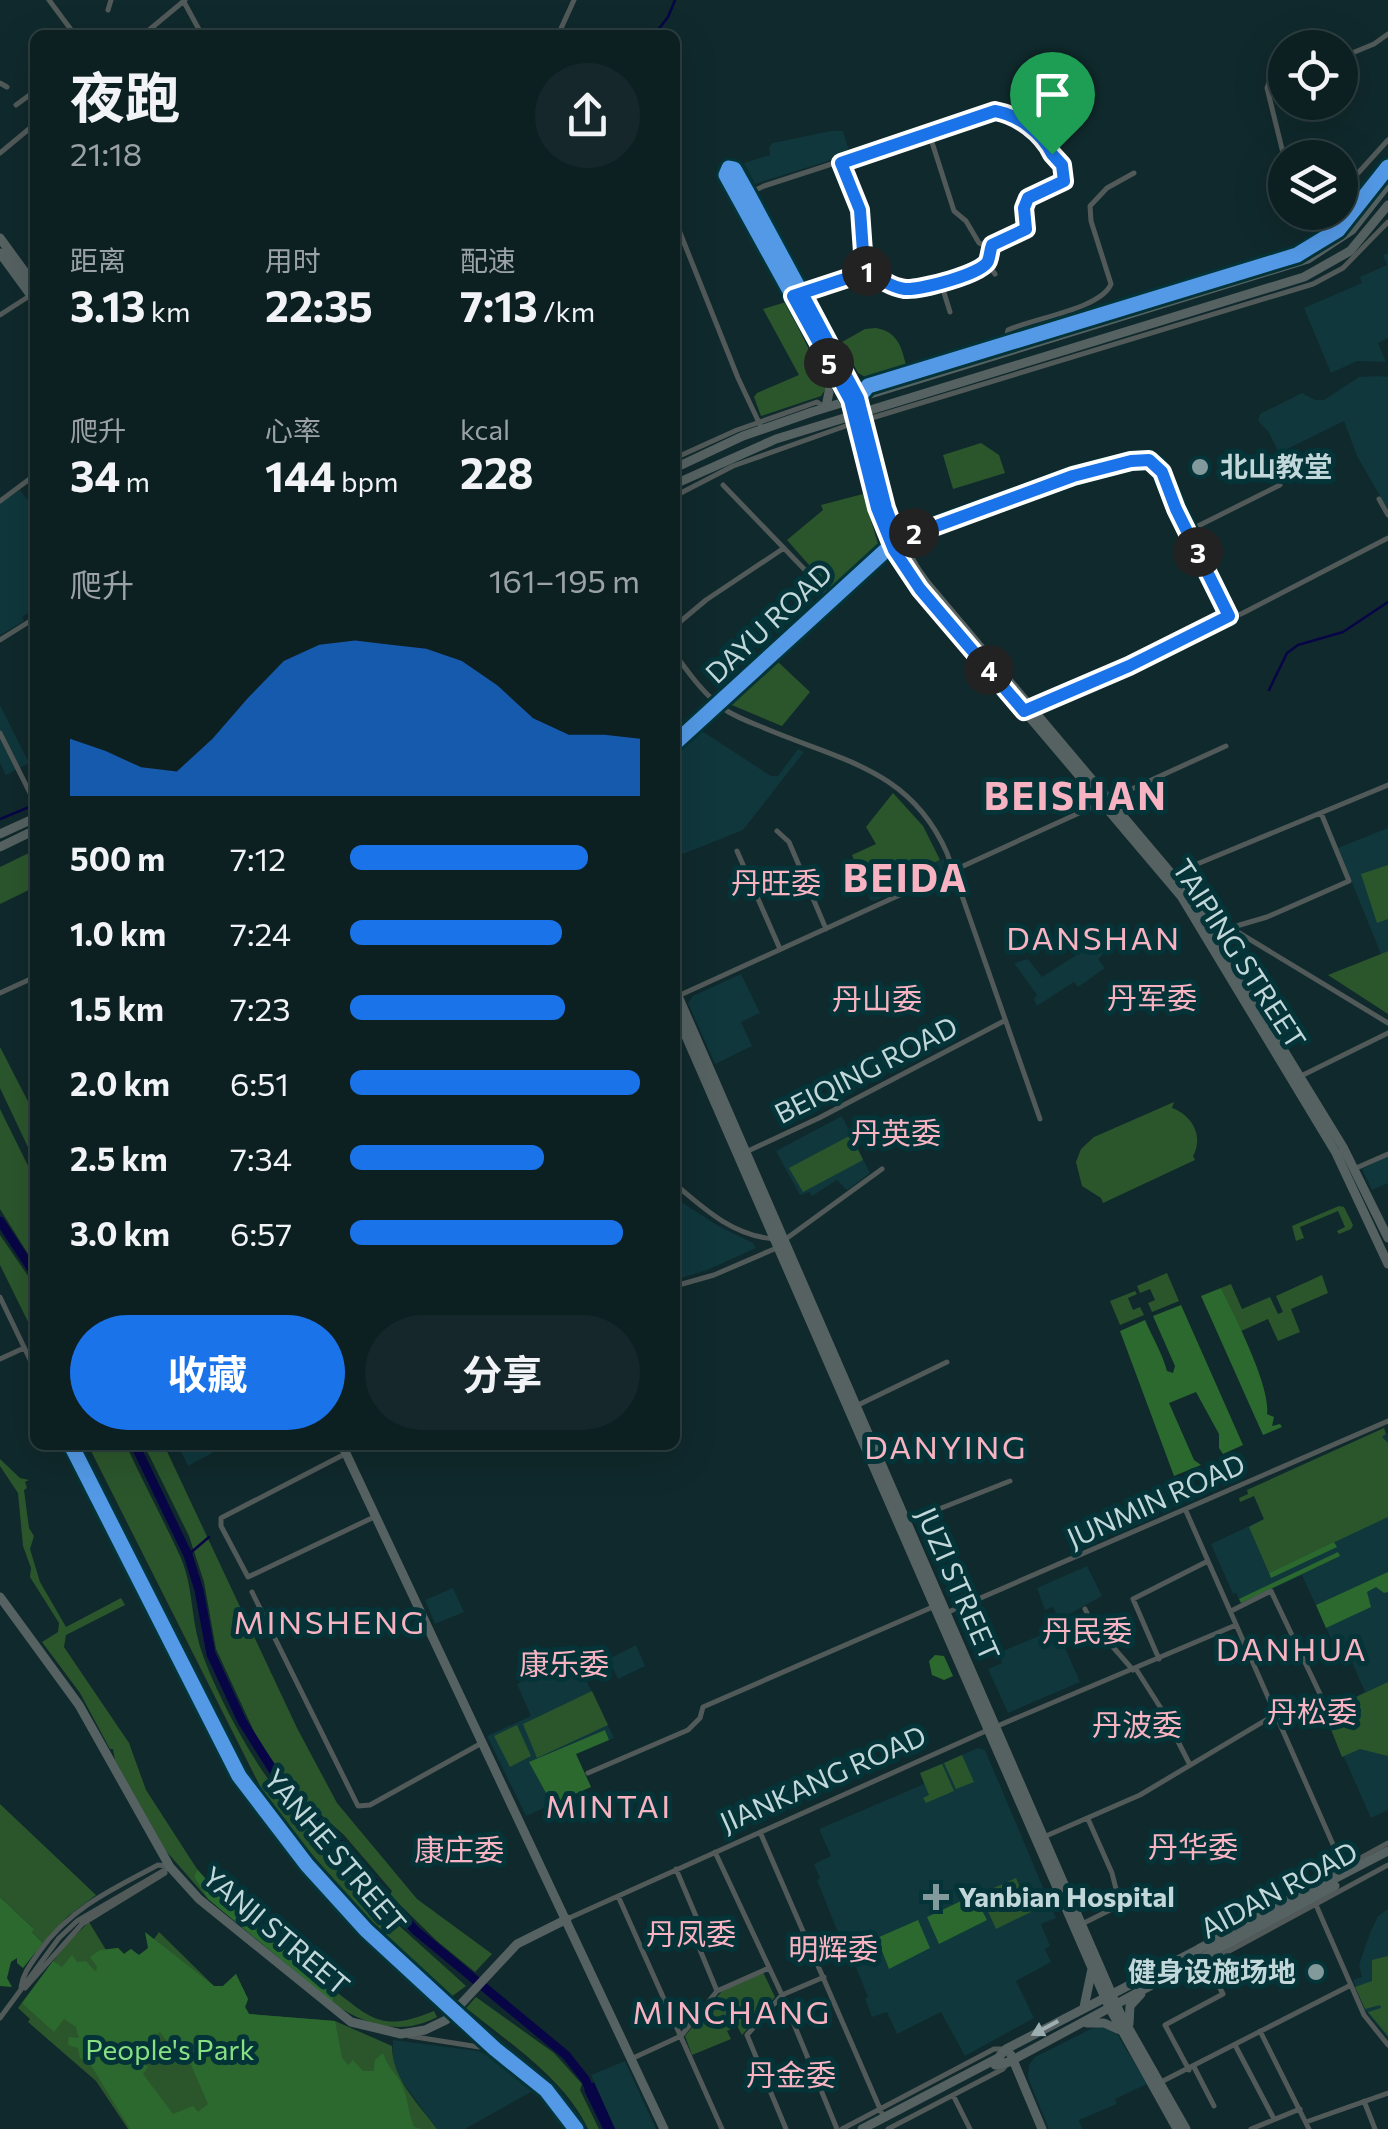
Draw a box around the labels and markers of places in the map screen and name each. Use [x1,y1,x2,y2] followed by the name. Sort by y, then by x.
[1010,52,1095,155] pin
[842,246,892,296] pin: 1
[804,338,854,388] pin: 5
[1220,449,1332,483] place label: 北山教堂
[1189,456,1211,478] marker: 北山教堂
[889,508,939,558] pin: 2
[1173,527,1223,577] pin: 3
[964,645,1014,695] pin: 4
[958,1879,1175,1913] place label: Yanbian Hospital
[923,1884,949,1910] marker: Yanbian Hospital
[1128,1954,1296,1988] place label: 健身设施场地
[1305,1961,1327,1983] marker: 健身设施场地

